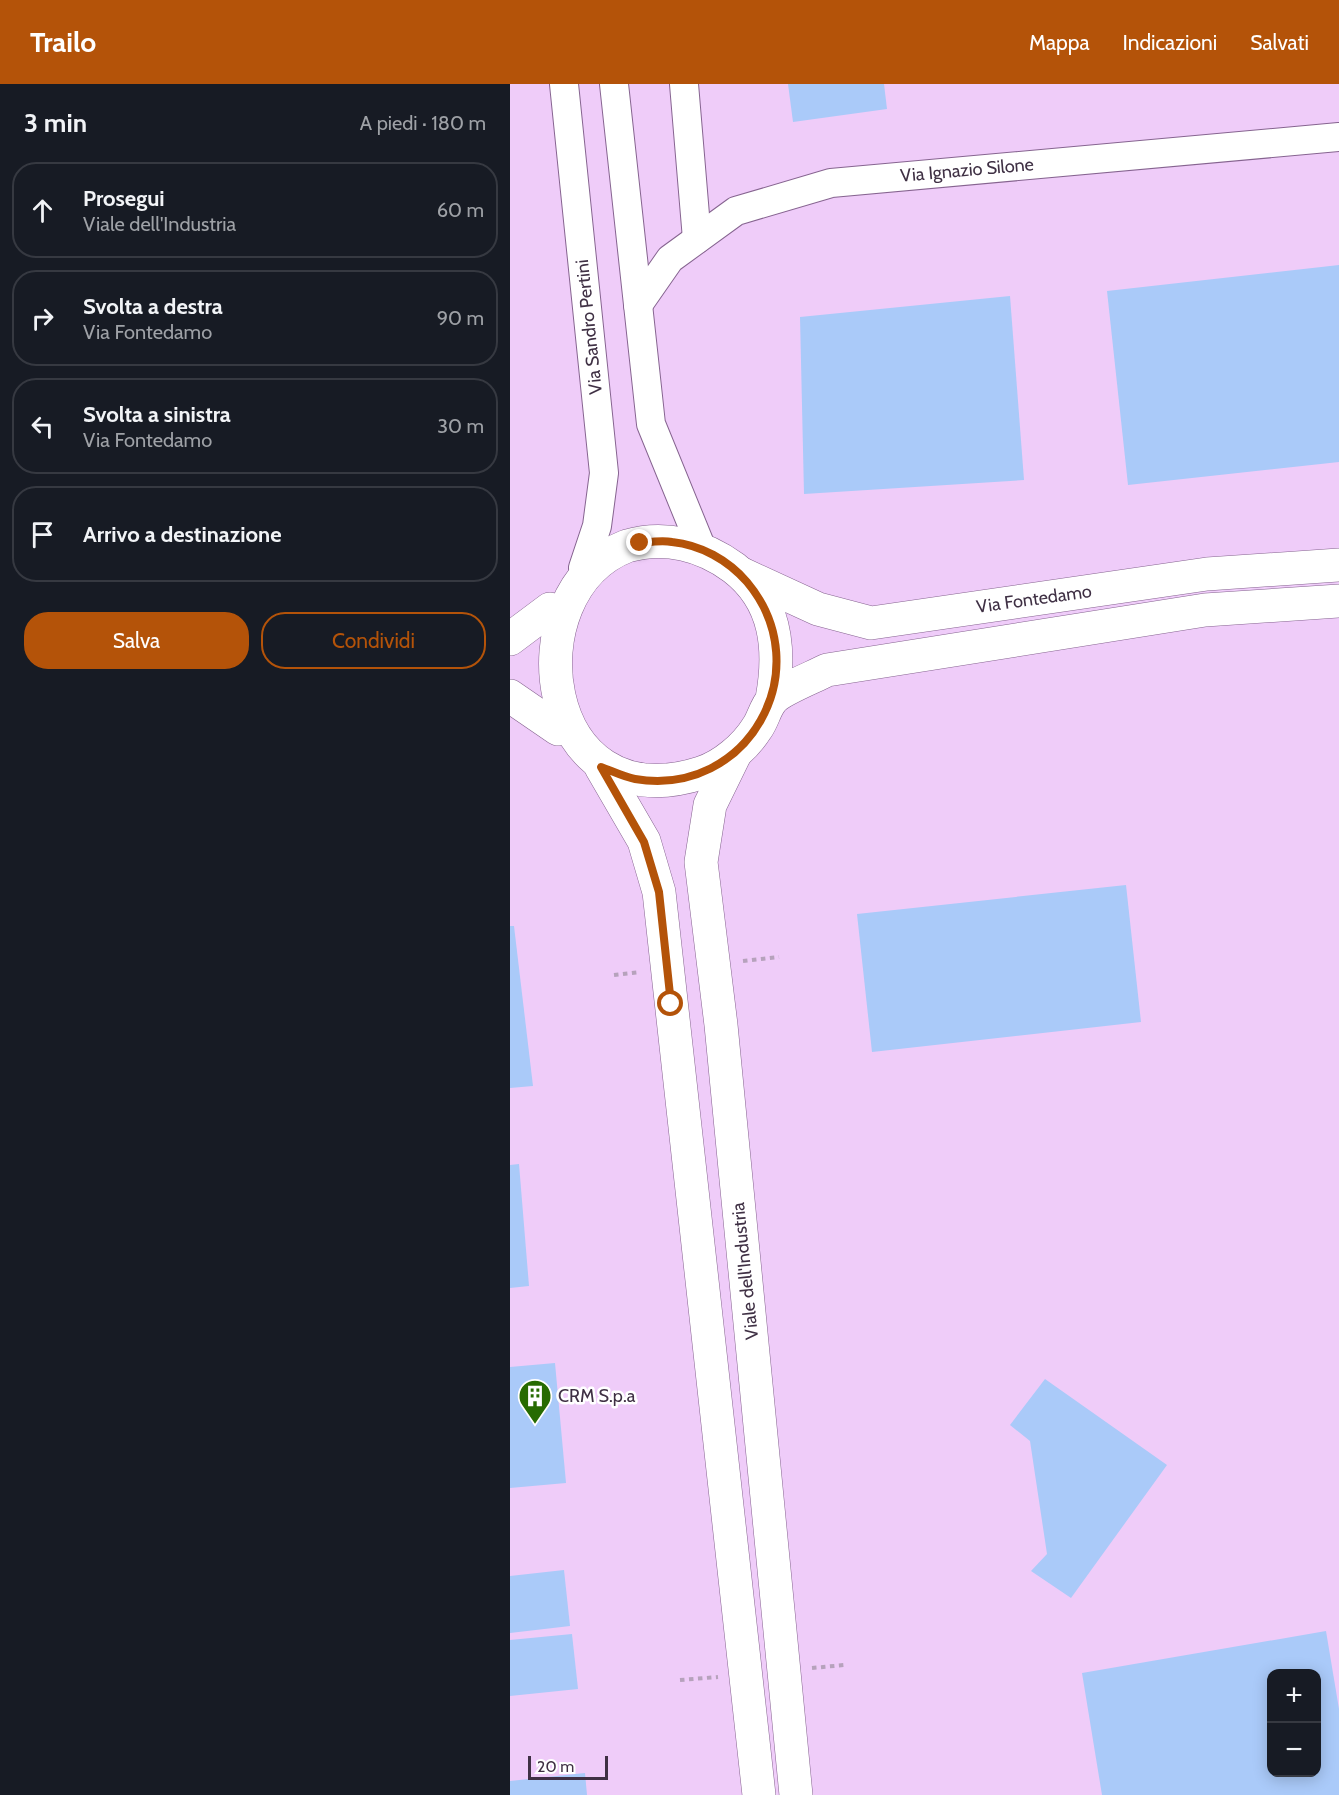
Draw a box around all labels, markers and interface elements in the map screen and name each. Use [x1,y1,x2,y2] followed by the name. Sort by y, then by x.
[30,25,96,59] text: Trailo
[1029,30,1090,55] text: Mappa
[1123,30,1217,55] text: Indicazioni
[1250,30,1309,55] text: Salvati
[24,107,87,139] text: 3 min
[360,111,486,135] text: A piedi · 180 m
[899,153,1035,187] street label: Via Ignazio Silone
[83,185,165,212] text: Prosegui
[26,194,59,227] icon: ahead
[437,198,484,222] text: 60 m
[83,212,236,236] text: Viale dell'Industria
[571,258,607,396] street label: Via Sandro Pertini
[83,293,223,320] text: Svolta a destra
[26,302,59,335] icon: right
[437,306,484,330] text: 90 m
[83,320,212,344] text: Via Fontedamo
[83,401,231,428] text: Svolta a sinistra
[26,410,59,443] icon: left
[437,414,484,438] text: 30 m
[83,428,212,452] text: Via Fontedamo
[26,518,59,551] icon: arrive
[83,521,281,548] text: Arrivo a destinazione
[626,529,652,555] route end
[975,580,1093,618] street label: Via Fontedamo
[24,612,249,669] button: Salva
[261,612,486,669] button: Condividi
[657,990,683,1016] route start
[727,1201,763,1341] street label: Viale dell'Industria
[517,1378,553,1425] building icon: CRM S.p.a
[558,1385,636,1407] place label: CRM S.p.a
[1267,1669,1321,1777] map controls
[1267,1669,1321,1723] button: +
[1267,1723,1321,1777] button: −
[528,1753,608,1780] scale bar
[537,1757,574,1776] text: 20 m

